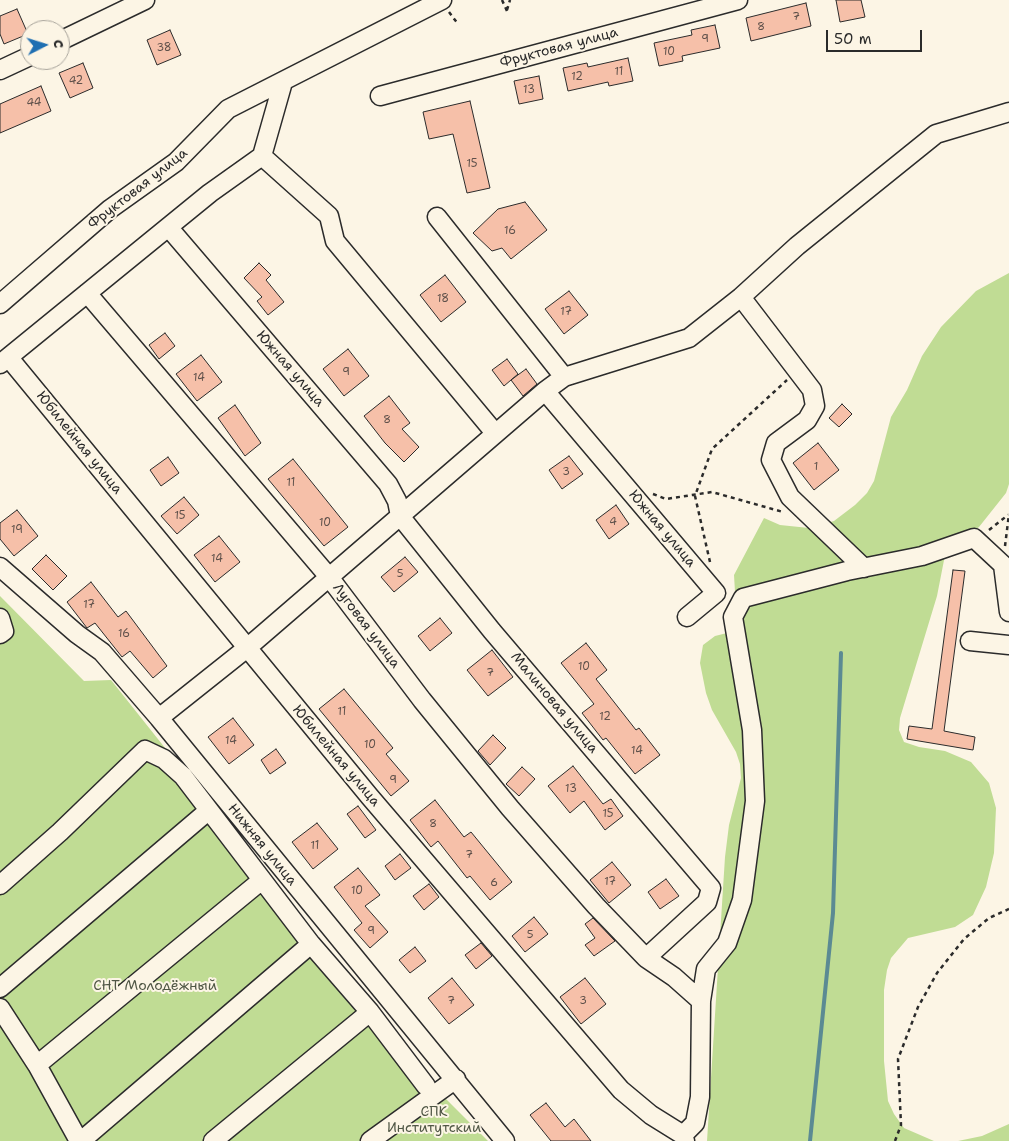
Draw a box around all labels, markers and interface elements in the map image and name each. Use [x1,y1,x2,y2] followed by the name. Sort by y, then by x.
[792,10,800,24] house number: 7
[20,20,70,70] north arrow
[757,20,765,34] house number: 8
[829,20,925,52] scale bar
[498,24,620,72] street label: Фруктовая улица
[834,29,872,49] text: 50 m
[701,32,709,46] house number: 9
[50,39,68,49] text: С
[156,41,172,55] house number: 38
[663,45,675,59] house number: 10
[615,65,623,79] house number: 11
[571,70,583,84] house number: 12
[69,74,83,88] house number: 42
[523,83,535,97] house number: 13
[26,96,42,110] house number: 44
[85,145,191,233] street label: Фруктовая улица
[466,157,478,171] house number: 15
[504,224,516,238] house number: 16
[437,292,449,306] house number: 18
[560,305,572,319] house number: 17
[252,328,328,410] street label: Южная улица
[342,365,350,379] house number: 9
[193,371,205,385] house number: 14
[32,388,126,498] street label: Юбилейная улица
[383,413,391,427] house number: 8
[814,460,818,474] house number: 1
[562,465,570,479] house number: 3
[287,476,295,490] house number: 11
[625,487,699,571] street label: Южная улица
[174,509,186,523] house number: 15
[609,515,617,529] house number: 4
[319,516,331,530] house number: 10
[11,523,23,537] house number: 19
[211,552,223,566] house number: 14
[397,567,403,581] house number: 5
[329,580,403,672] street label: Луговая улица
[83,598,95,612] house number: 17
[118,627,130,641] house number: 16
[507,649,601,757] street label: Малиновая улица
[578,660,590,674] house number: 10
[486,666,494,680] house number: 7
[289,702,383,810] street label: Юбилейная улица
[338,705,346,719] house number: 11
[599,710,611,724] house number: 12
[225,734,237,748] house number: 14
[364,738,376,752] house number: 10
[631,744,643,758] house number: 14
[389,773,397,787] house number: 9
[565,782,577,796] house number: 13
[224,801,300,889] street label: Нижняя улица
[602,807,614,821] house number: 15
[429,817,437,831] house number: 8
[311,839,319,853] house number: 11
[465,848,473,862] house number: 7
[604,875,616,889] house number: 17
[490,876,498,890] house number: 6
[351,884,363,898] house number: 10
[367,924,375,938] house number: 9
[527,928,533,942] house number: 5
[93,978,217,994] park label: СНТ Молодёжный
[447,994,455,1008] house number: 7
[579,994,587,1008] house number: 3
[387,1104,481,1136] park label: СПК Институтский

